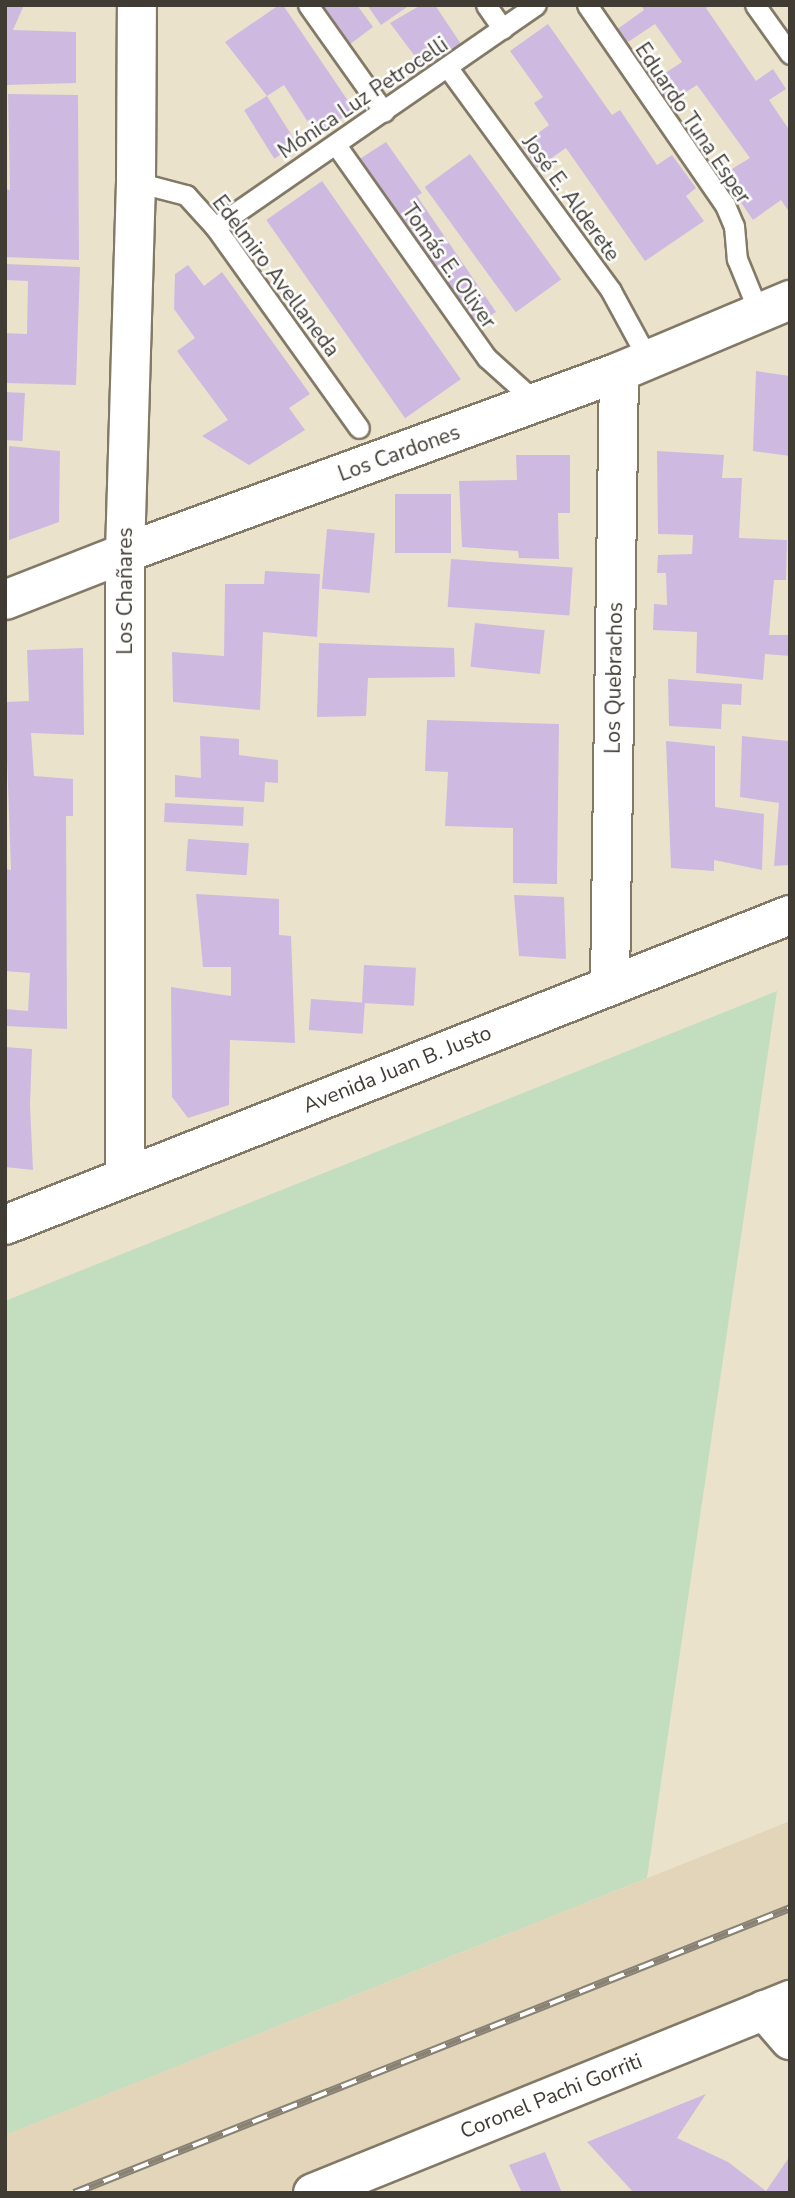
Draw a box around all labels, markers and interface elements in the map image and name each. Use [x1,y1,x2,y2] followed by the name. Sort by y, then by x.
[273,32,453,164] street label: Mónica Luz Petrocelli
[630,38,756,208] street label: Eduardo Tuna Esper
[517,130,625,266] street label: José E. Alderete
[207,190,345,362] street label: Edelmiro Avellaneda
[397,199,501,333] street label: Tomás E. Oliver
[335,419,463,487] street label: Los Cardones
[112,527,138,655] street label: Los Chañares
[600,602,628,754] street label: Los Quebrachos
[299,1020,495,1118] street label: Avenida Juan B. Justo
[456,2048,646,2144] street label: Coronel Pachi Gorriti

